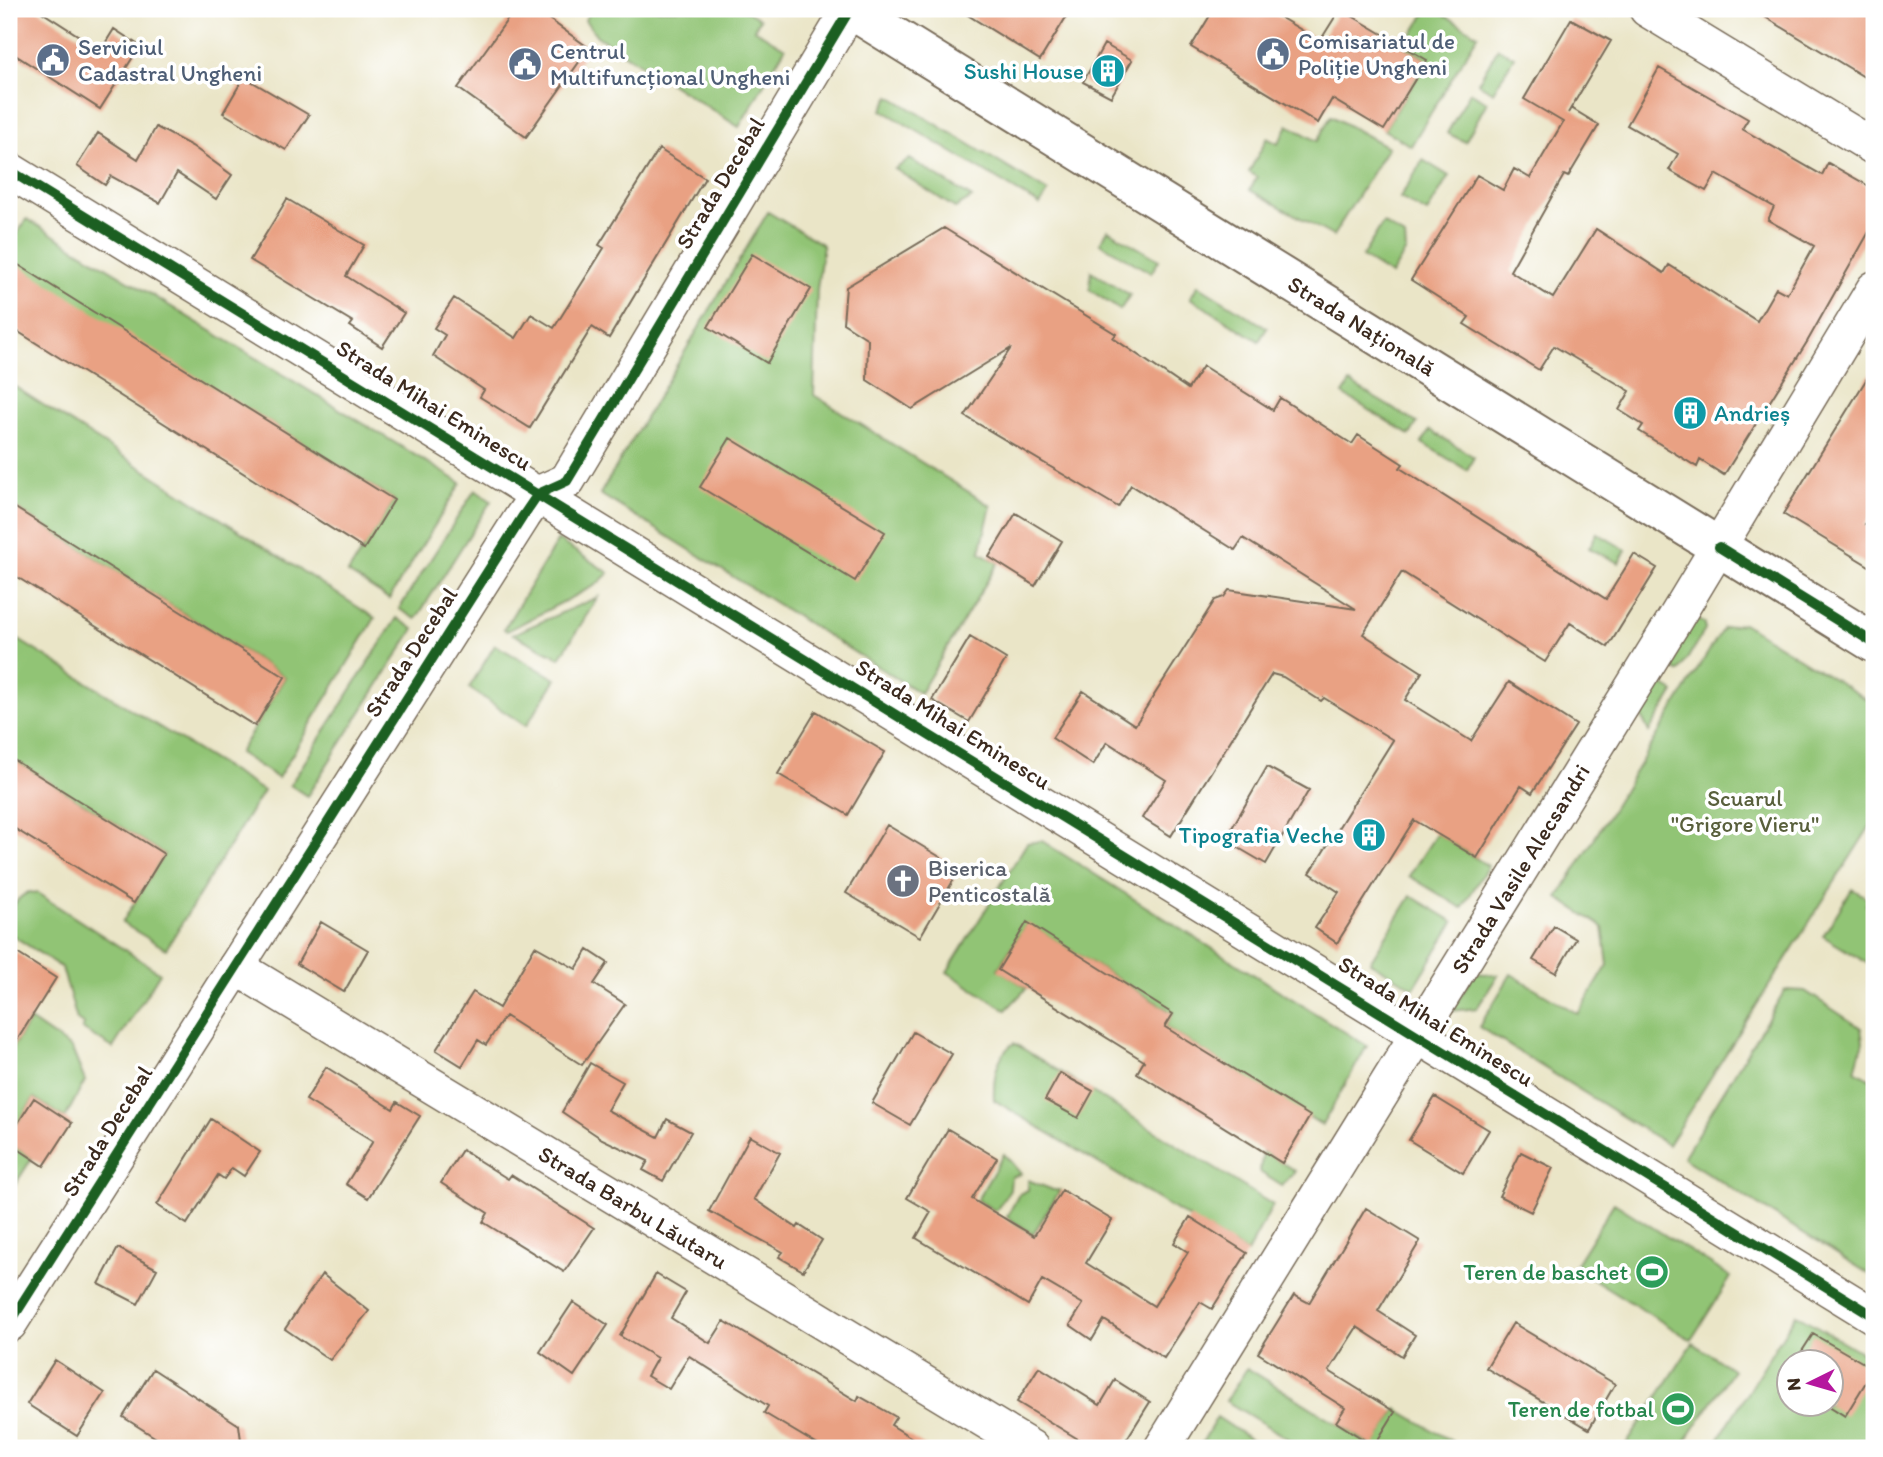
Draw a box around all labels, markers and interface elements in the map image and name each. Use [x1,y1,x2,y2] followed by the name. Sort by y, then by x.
[1298,27,1455,81] place label: Comisariatul de Poliție Ungheni
[78,33,262,87] place label: Serviciul Cadastral Ungheni
[1254,35,1292,73] public building icon: Comisariatul de Poliție Ungheni
[550,37,790,91] place label: Centrul Multifuncțional Ungheni
[34,41,72,79] public building icon: Serviciul Cadastral Ungheni
[506,45,544,83] public building icon: Centrul Multifuncțional Ungheni
[1089,52,1127,90] building icon: Sushi House
[964,57,1084,85] place label: Sushi House
[670,111,771,254] street label: Strada Decebal
[1283,270,1441,382] street label: Strada Națională
[331,334,537,477] street label: Strada Mihai Eminescu
[1671,394,1709,432] building icon: Andrieș
[1714,399,1790,427] place label: Andrieș
[359,581,464,722] street label: Strada Decebal
[850,653,1056,796] street label: Strada Mihai Eminescu
[1445,759,1596,979] street label: Strada Vasile Alecsandri
[1671,784,1819,838] park label: Scuarul "Grigore Vieru"
[1350,816,1388,854] building icon: Tipografia Veche
[1179,821,1344,849] place label: Tipografia Veche
[928,854,1051,908] place label: Biserica Penticostală
[884,862,922,900] church icon: Biserica Penticostală
[1333,950,1539,1093] street label: Strada Mihai Eminescu
[56,1060,159,1202] street label: Strada Decebal
[533,1139,733,1275] street label: Strada Barbu Lăutaru
[1633,1253,1671,1291] sports icon: Teren de baschet
[1463,1258,1628,1286] place label: Teren de baschet
[1774,1348,1844,1418] north arrow
[1782,1377,1806,1392] text: N
[1659,1390,1697,1428] sports icon: Teren de fotbal
[1508,1395,1654,1423] place label: Teren de fotbal

